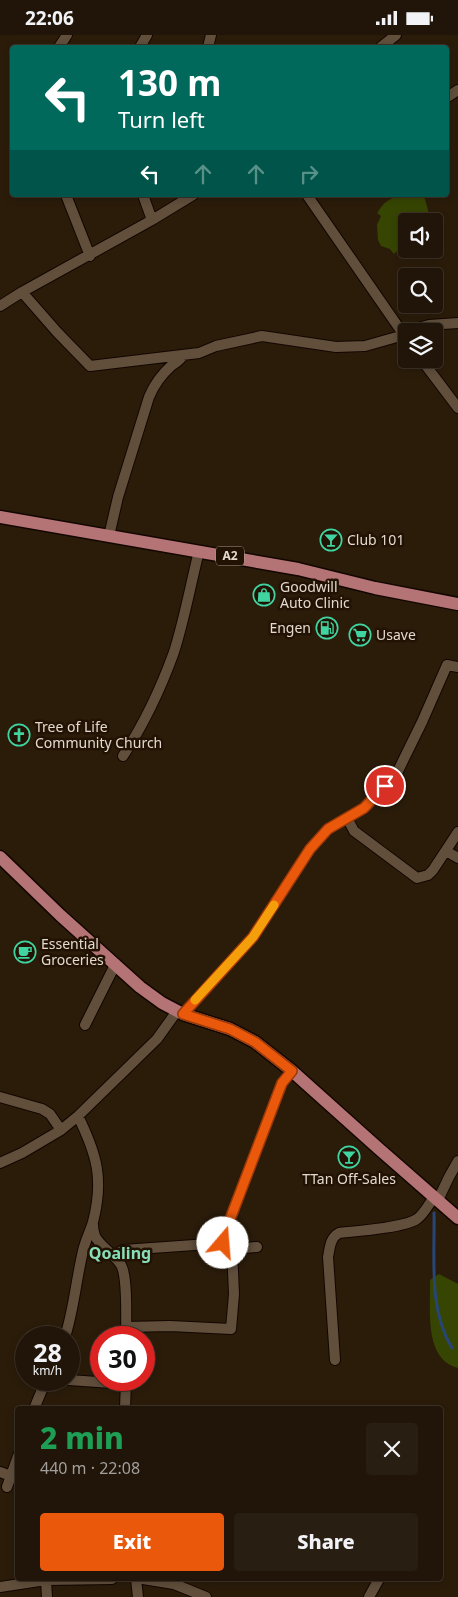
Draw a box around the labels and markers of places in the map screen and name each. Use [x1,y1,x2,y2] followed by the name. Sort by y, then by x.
[319,528,343,552] bar icon: Club 101
[347,530,404,549] place label: Club 101
[280,577,350,612] place label: Goodwill Auto Clinic
[252,583,276,607] shop icon: Goodwill Auto Clinic
[315,616,339,640] fuel station icon: Engen
[269,618,311,637] place label: Engen
[348,623,372,647] supermarket icon: Usave
[376,625,416,644] place label: Usave
[35,717,162,752] place label: Tree of Life Community Church
[7,723,31,747] church icon: Tree of Life Community Church
[364,765,406,807] pin
[41,934,104,969] place label: Essential Groceries
[13,940,37,964] cafe icon: Essential Groceries
[337,1145,361,1169] bar icon: TTan Off-Sales
[302,1169,396,1188] place label: TTan Off-Sales

